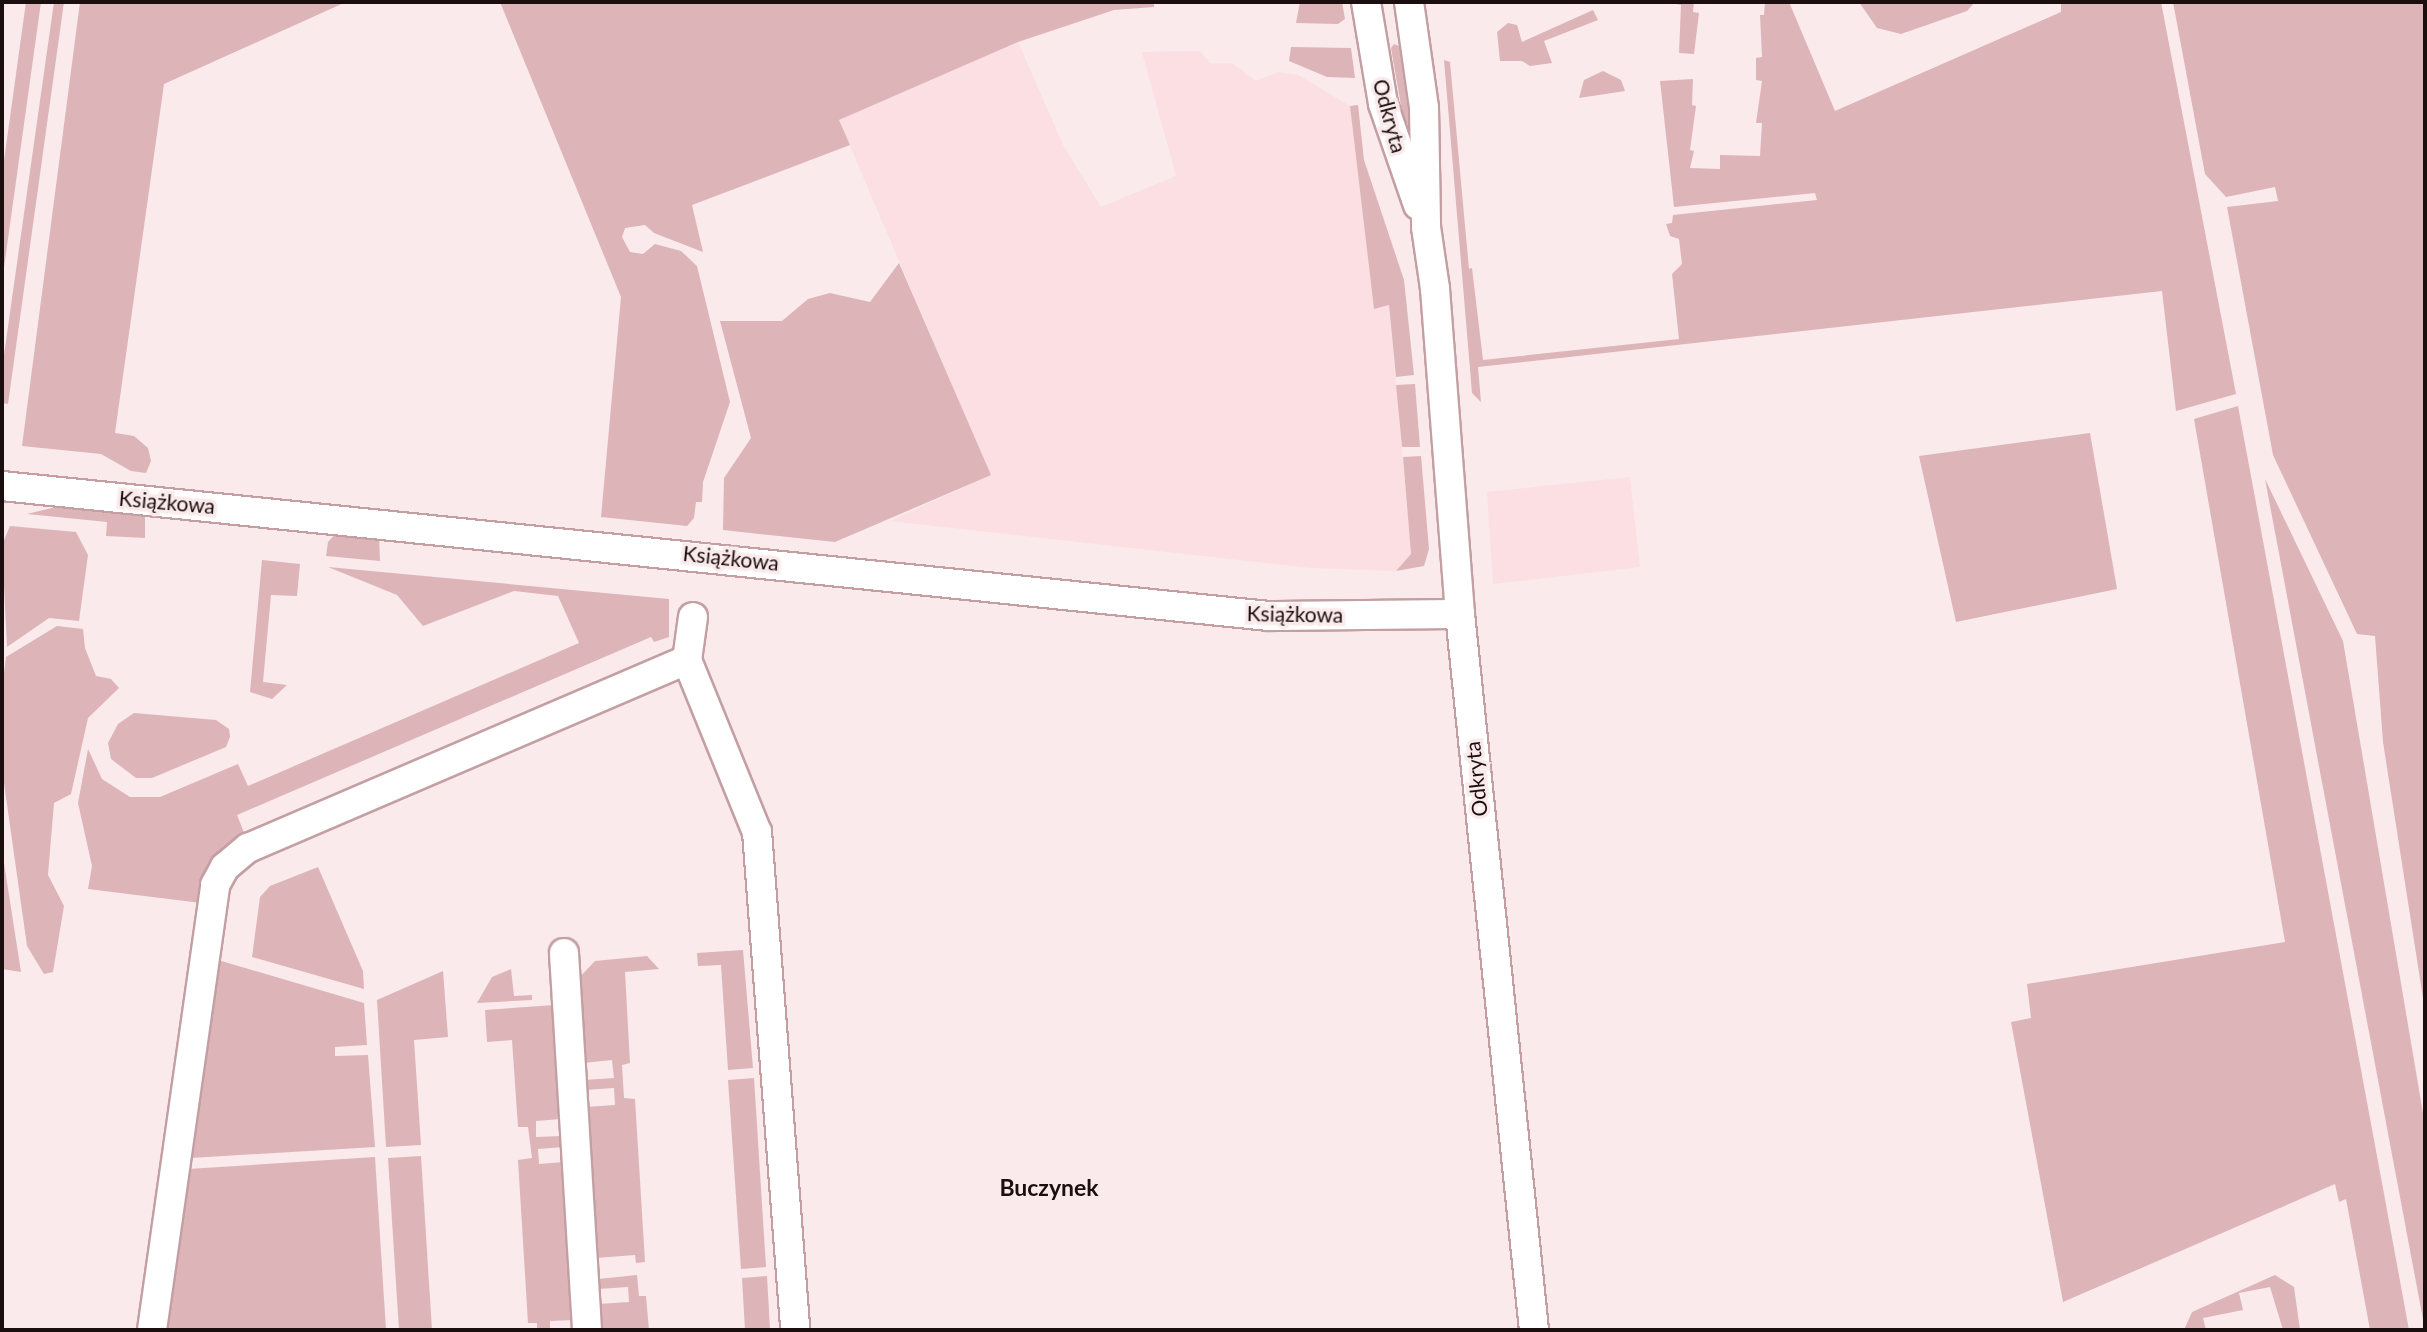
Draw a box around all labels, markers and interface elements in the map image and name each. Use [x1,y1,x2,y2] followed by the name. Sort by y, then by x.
[1368,76,1412,156] street label: Odkryta
[118,485,216,519] street label: Książkowa
[682,540,780,576] street label: Książkowa
[1247,601,1343,627] street label: Książkowa
[1460,740,1492,818] street label: Odkryta
[999,1173,1099,1201] district label: Buczynek

